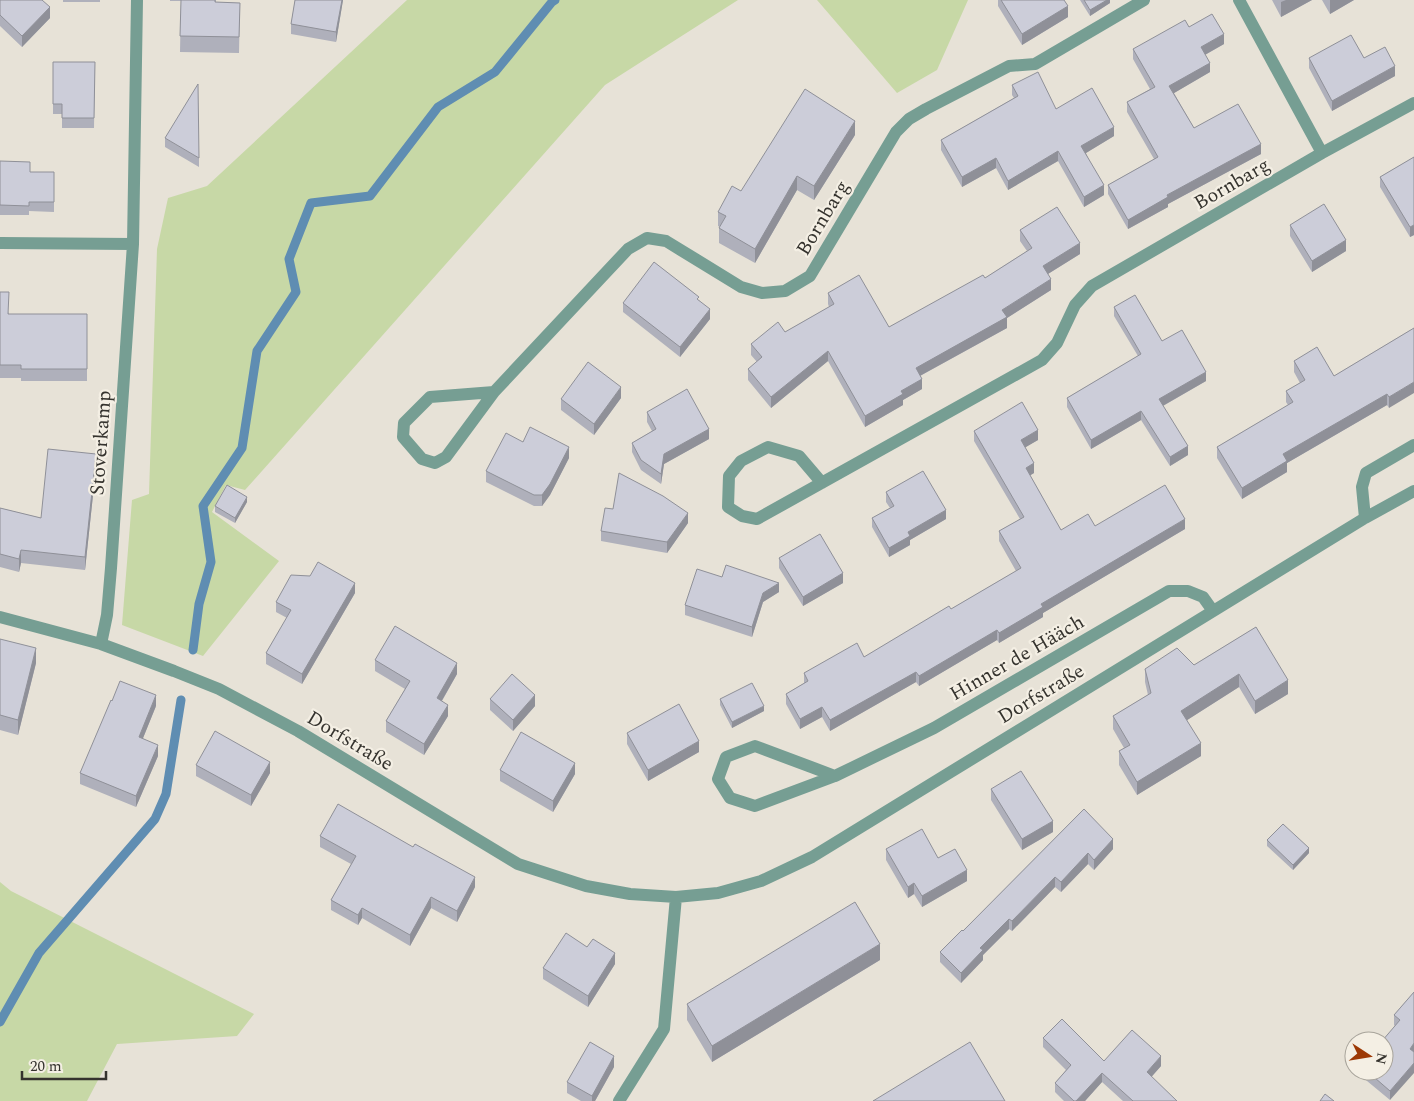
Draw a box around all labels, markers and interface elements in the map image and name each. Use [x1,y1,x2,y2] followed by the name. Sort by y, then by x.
[1188,150,1276,218] street label: Bornbarg
[789,174,857,262] street label: Bornbarg
[82,390,120,496] street label: Stoverkamp
[944,607,1090,709] street label: Hinner de Hääch
[992,656,1090,732] street label: Dorfstraße
[301,703,399,779] street label: Dorfstraße
[1344,1031,1394,1081] north arrow
[22,1048,106,1080] scale bar
[1370,1051,1393,1066] text: N
[30,1055,62,1078] text: 20 m

